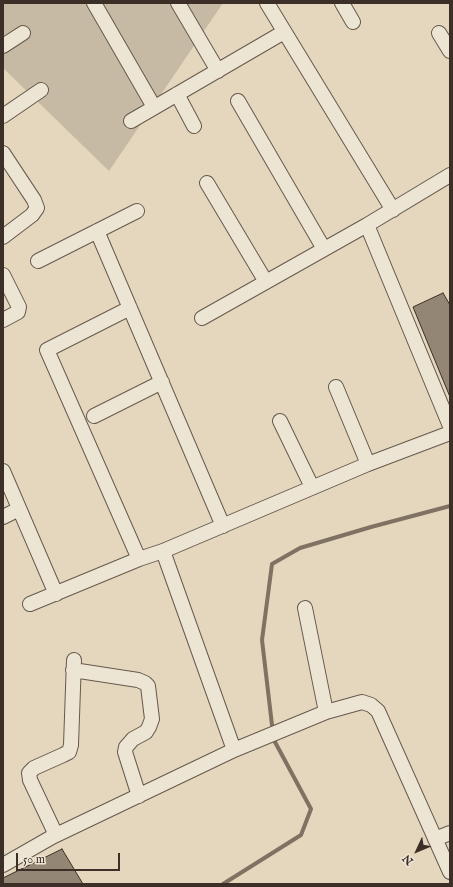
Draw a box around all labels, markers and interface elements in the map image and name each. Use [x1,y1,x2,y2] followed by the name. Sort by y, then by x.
[397,831,437,871] north arrow
[18,845,122,871] scale bar
[400,851,417,868] text: N
[23,852,45,867] text: 50 m

